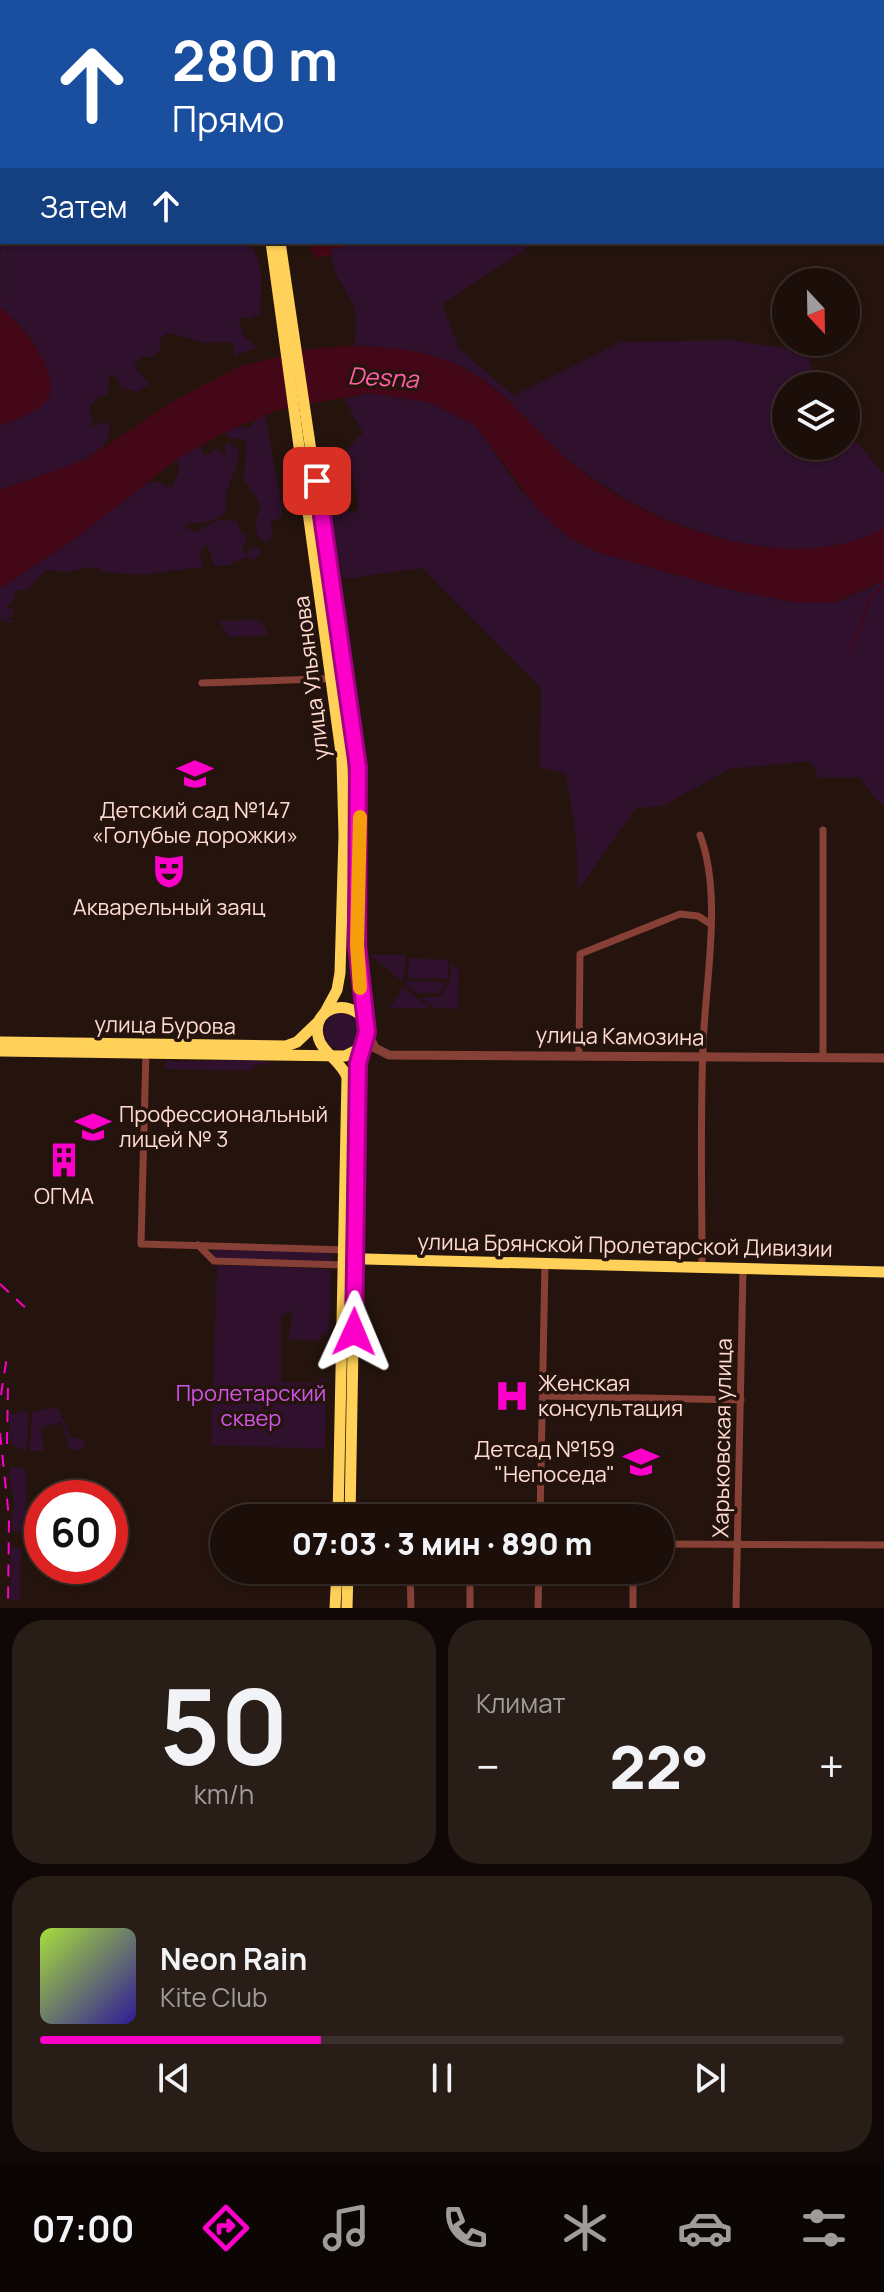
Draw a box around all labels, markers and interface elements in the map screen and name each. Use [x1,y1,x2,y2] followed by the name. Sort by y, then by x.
[172,21,338,98] text: 280 m
[40,32,144,136] icon: ahead
[172,94,284,143] text: Прямо
[144,184,188,228] icon: ahead
[40,186,128,227] text: Затем
[772,268,860,356] north arrow
[772,268,860,460] map controls
[347,358,421,395] water label: Desna
[772,372,860,460] button: layers
[283,447,351,515] pin
[295,459,339,503] icon: arrive
[286,594,336,762] street label: улица Ульянова
[176,755,214,793] school or university icon: Детский сад №147 «Голубые дорожки»
[92,795,298,850] place label: Детский сад №147 «Голубые дорожки»
[150,852,188,890] theatre icon: Акварельный заяц
[73,892,266,922] place label: Акварельный заяц
[94,1009,236,1041] street label: улица Бурова
[535,1020,705,1052] street label: улица Камозина
[119,1099,328,1154] place label: Профессиональный лицей № 3
[74,1108,112,1146] school or university icon: Профессиональный лицей № 3
[45,1141,83,1179] building icon: ОГМА
[34,1181,94,1211] place label: ОГМА
[417,1226,833,1264] street label: улица Брянской Пролетарской Дивизии
[312,1290,396,1374] position arrow
[705,1338,739,1538] street label: Харьковская улица
[538,1368,683,1423] place label: Женская консультация
[493,1377,531,1415] hospital icon: Женская консультация
[176,1378,326,1433] park label: Пролетарский сквер
[474,1434,615,1489] place label: Детсад №159 "Непоседа"
[622,1443,660,1481] school or university icon: Детсад №159 "Непоседа"
[24,1480,128,1584] speed limit sign: 60
[292,1523,592,1564] text: 07:03 · 3 мин · 890 m
[159,1653,289,1795] text: 50
[476,1685,566,1721] text: Климат
[609,1725,709,1807] text: 22°
[476,1736,500,1796] text: −
[819,1736,844,1796] text: +
[194,1776,254,1812] text: km/h
[160,1938,307,1979] text: Neon Rain
[160,1979,267,2015] text: Kite Club
[152,2056,196,2100] icon: previous
[420,2056,464,2100] icon: pause
[688,2056,732,2100] icon: next
[198,2200,254,2256] icon: directions
[318,2200,374,2256] icon: music
[437,2200,493,2256] icon: phone
[557,2200,613,2256] icon: climate
[677,2200,733,2256] icon: car
[796,2200,852,2256] icon: filters
[32,2204,134,2253] text: 07:00

